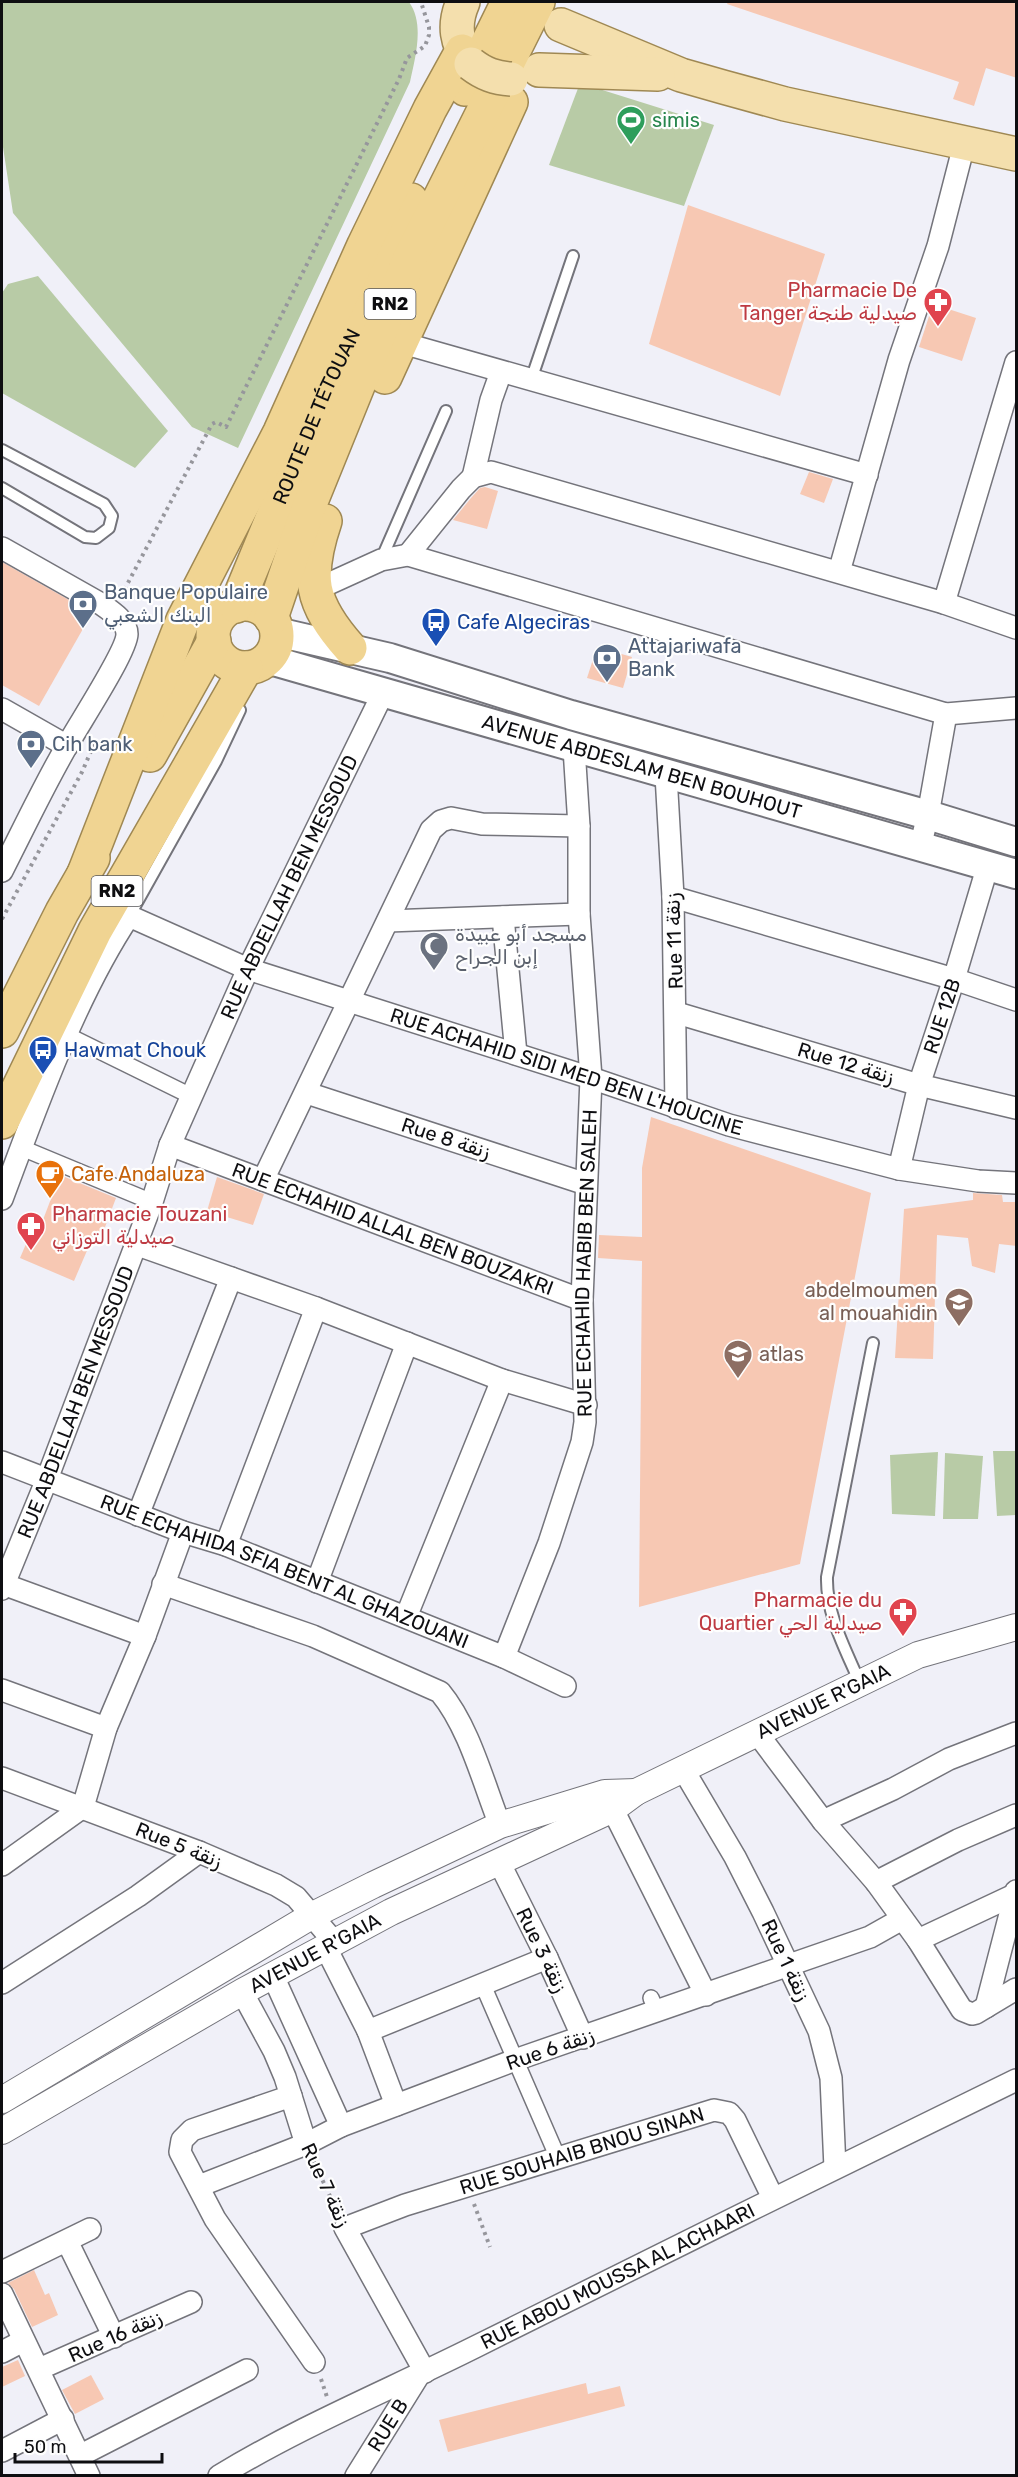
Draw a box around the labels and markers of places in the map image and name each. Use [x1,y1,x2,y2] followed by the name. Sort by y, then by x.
[615,104,647,146] sports icon: simis
[652,108,700,132] place label: simis
[740,278,917,325] place label: Pharmacie De Tanger صيدلية طنجة
[922,286,954,328] pharmacy icon: Pharmacie De Tanger صيدلية طنجة
[104,580,268,630] place label: Banque Populaire البنك الشعبي
[67,588,99,630] bank icon: Banque Populaire البنك الشعبي
[420,606,452,648] bus stop icon: Cafe Algeciras
[457,610,590,634] place label: Cafe Algeciras
[628,634,742,681] place label: Attajariwafa Bank
[591,642,623,684] bank icon: Attajariwafa Bank
[15,728,47,770] bank icon: Cih bank
[52,732,133,756] place label: Cih bank
[455,922,587,971] place label: مسجد أبو عبيدة إبن الجراح
[418,930,450,972] mosque icon: مسجد أبو عبيدة إبن الجراح
[27,1034,59,1076] bus stop icon: Hawmat Chouk
[64,1038,207,1062] place label: Hawmat Chouk
[34,1158,66,1200] cafe icon: Cafe Andaluza
[71,1162,205,1186] place label: Cafe Andaluza
[52,1202,227,1252] place label: Pharmacie Touzani صيدلية التوزاني
[15,1210,47,1252] pharmacy icon: Pharmacie Touzani صيدلية التوزاني
[805,1278,938,1325] place label: abdelmoumen al mouahidin
[943,1286,975,1328] school or university icon: abdelmoumen al mouahidin
[722,1338,754,1380] school or university icon: atlas
[759,1342,804,1366] place label: atlas
[699,1588,882,1638] place label: Pharmacie du Quartier صيدلية الحي
[887,1596,919,1638] pharmacy icon: Pharmacie du Quartier صيدلية الحي

